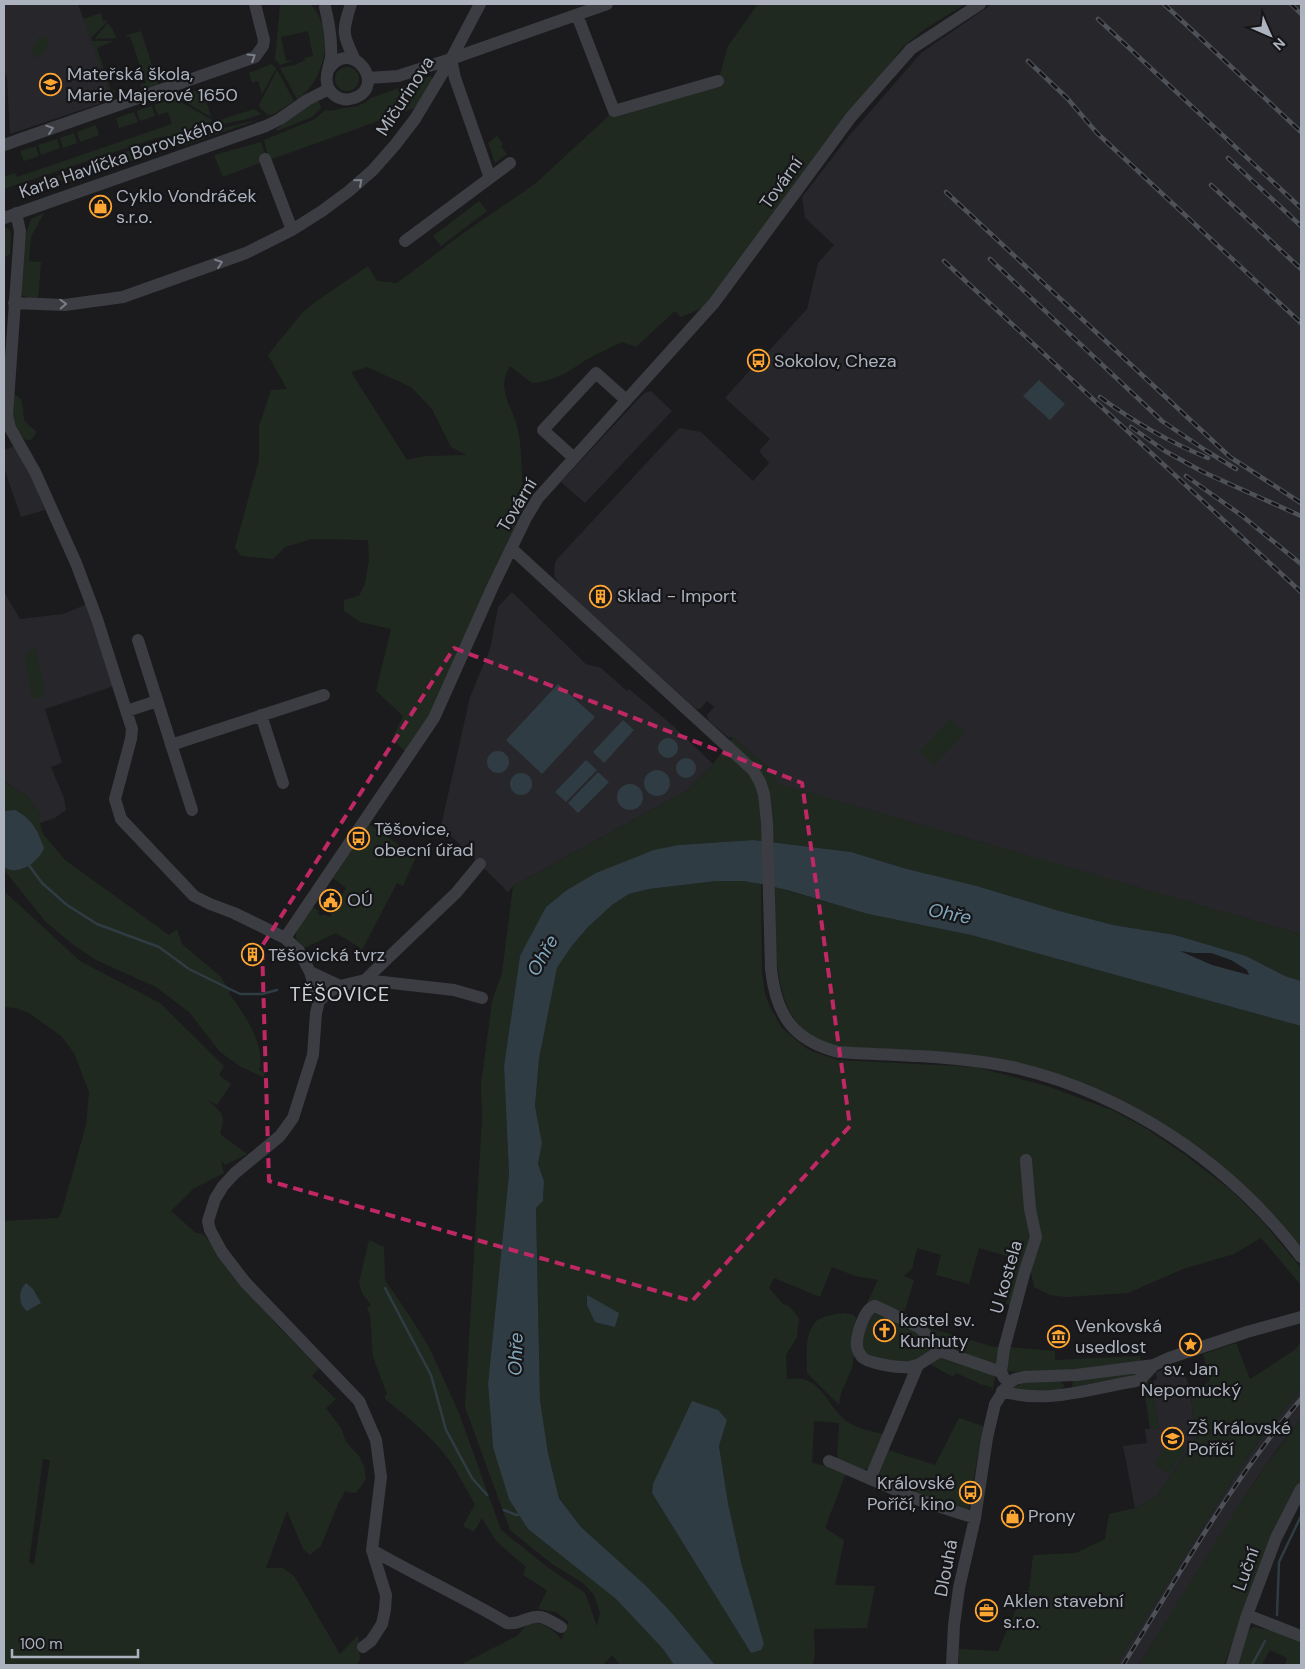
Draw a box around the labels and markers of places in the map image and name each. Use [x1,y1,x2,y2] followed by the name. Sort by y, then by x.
[67,62,238,107] place label: Mateřská škola, Marie Majerové 1650
[39,72,63,96] school or university icon: Mateřská škola, Marie Majerové 1650
[116,184,257,229] place label: Cyklo Vondráček s.r.o.
[88,194,112,218] shop icon: Cyklo Vondráček s.r.o.
[746,349,770,373] bus stop icon: Sokolov, Cheza
[774,349,897,373] place label: Sokolov, Cheza
[589,584,613,608] building icon: Sklad - Import
[617,584,737,608] place label: Sklad - Import
[374,817,474,862] place label: Těšovice, obecní úřad
[346,827,370,851] bus stop icon: Těšovice, obecní úřad
[319,888,343,912] public building icon: OÚ
[347,888,373,912] place label: OÚ
[240,943,264,967] building icon: Těšovická tvrz
[268,943,385,967] place label: Těšovická tvrz
[900,1308,974,1353] place label: kostel sv. Kunhuty
[1075,1314,1162,1359] place label: Venkovská usedlost
[872,1318,896,1342] church icon: kostel sv. Kunhuty
[1047,1324,1071,1348] museum icon: Venkovská usedlost
[1179,1332,1203,1356] place icon: sv. Jan Nepomucký
[1141,1357,1241,1402] place label: sv. Jan Nepomucký
[1188,1416,1291,1461] place label: ZŠ Královské Poříčí
[1160,1426,1184,1450] school or university icon: ZŠ Královské Poříčí
[867,1471,955,1516] place label: Královské Poříčí, kino
[959,1481,983,1505] bus stop icon: Královské Poříčí, kino
[1000,1504,1024,1528] shop icon: Prony
[1028,1504,1076,1528] place label: Prony
[1003,1589,1123,1634] place label: Aklen stavební s.r.o.
[975,1599,999,1623] office icon: Aklen stavební s.r.o.

